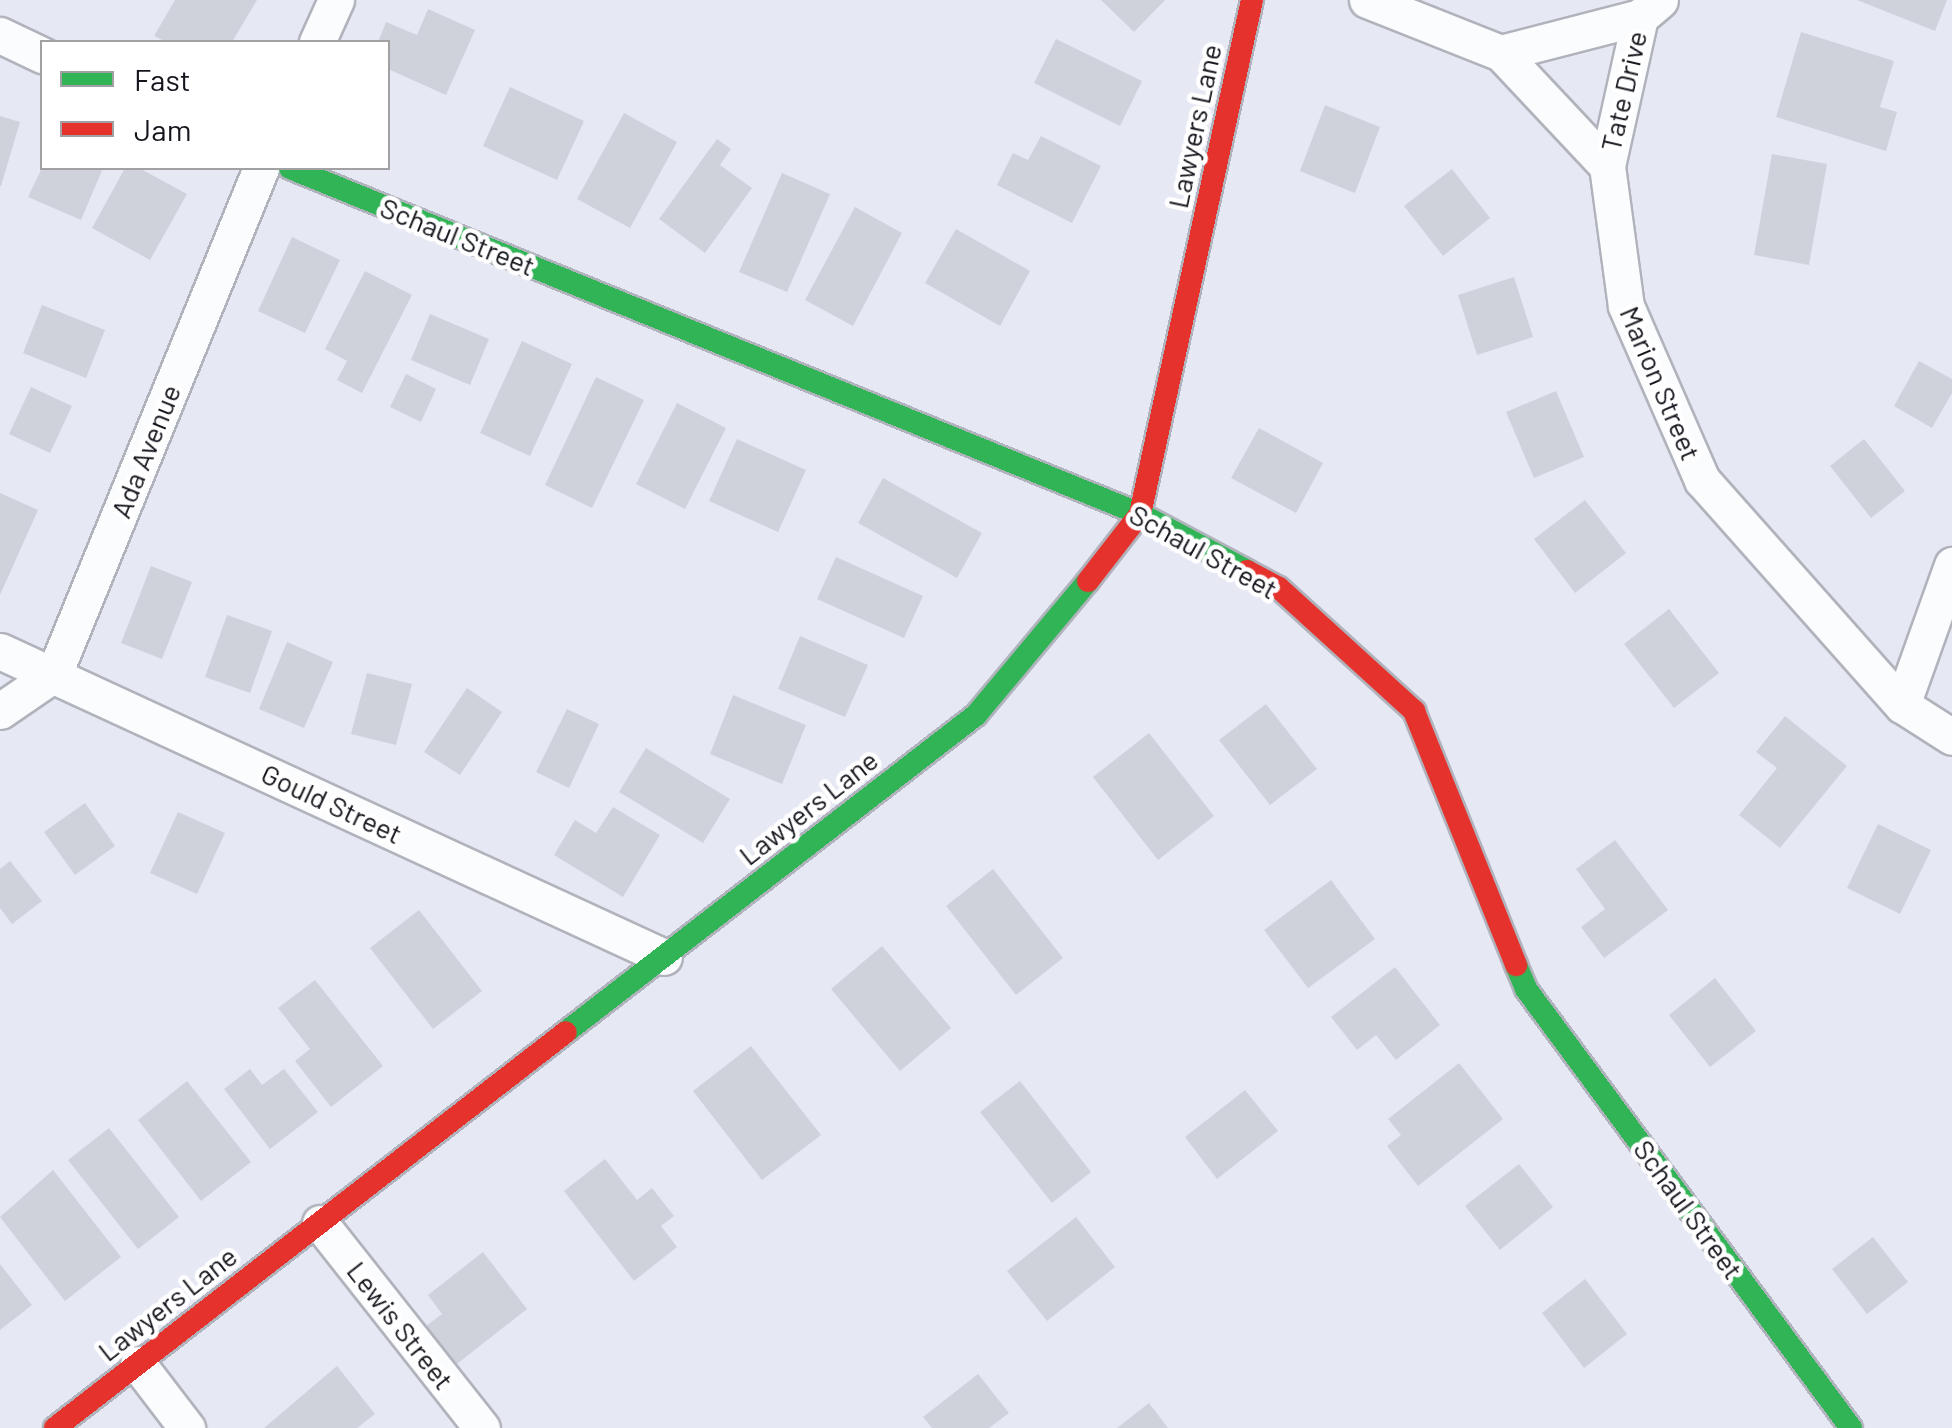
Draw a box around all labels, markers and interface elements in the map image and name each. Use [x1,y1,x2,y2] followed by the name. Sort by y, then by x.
[1593,28,1653,154] street label: Tate Drive
[40,40,390,170] legend
[1160,41,1228,211] street label: Lawyers Lane
[134,61,191,97] text: Fast
[134,111,191,147] text: Jam
[376,190,540,282] street label: Schaul Street
[1613,301,1709,465] street label: Marion Street
[103,379,187,523] street label: Ada Avenue
[1124,497,1284,605] street label: Schaul Street
[732,742,884,872] street label: Lawyers Lane
[256,756,408,850] street label: Gould Street
[1627,1133,1751,1285] street label: Schaul Street
[91,1238,243,1368] street label: Lawyers Lane
[341,1254,461,1396] street label: Lewis Street

